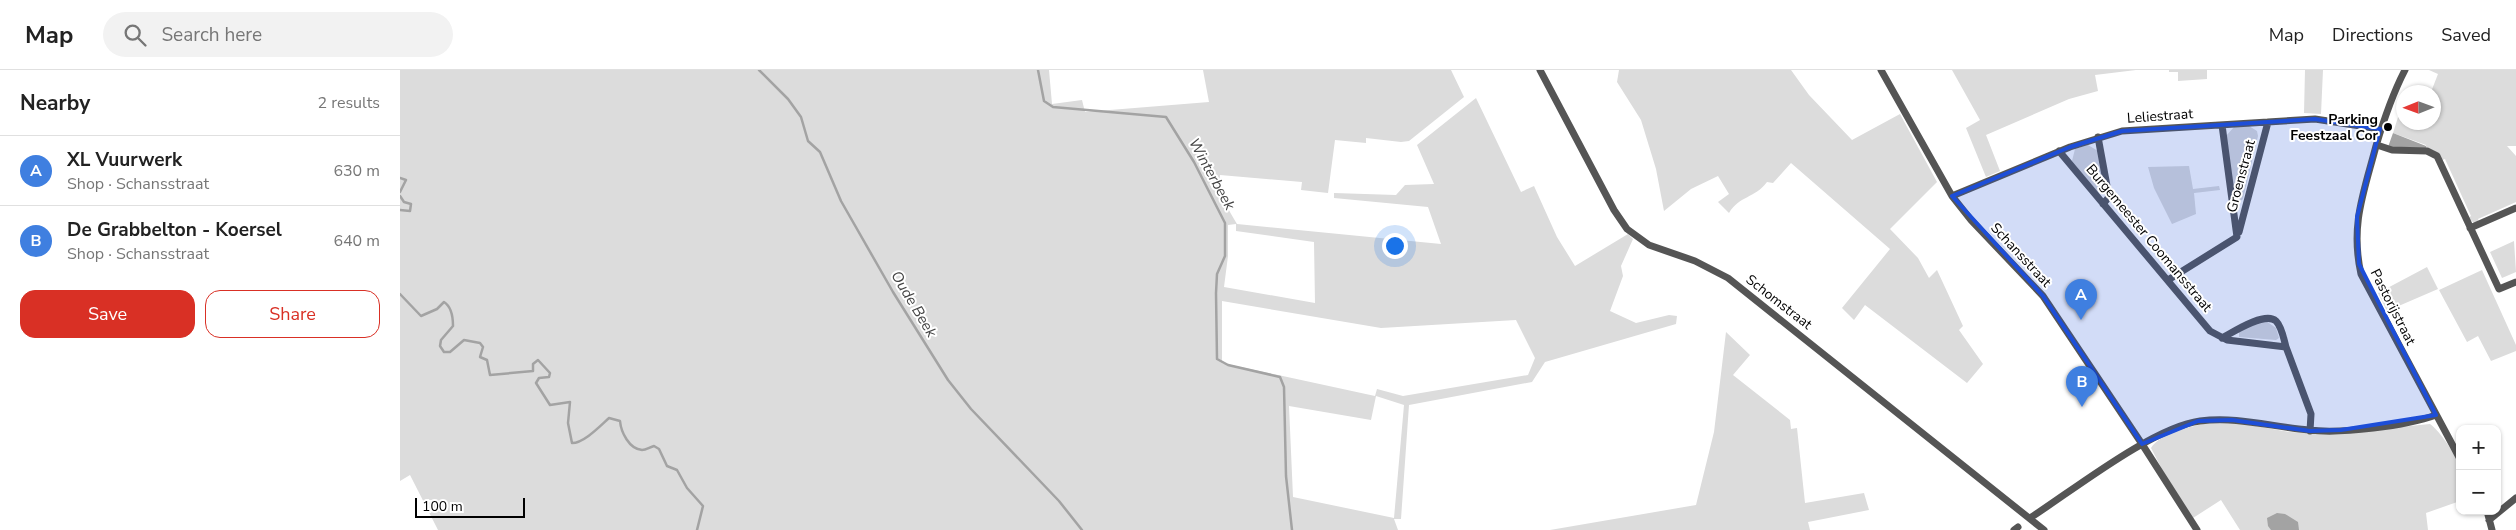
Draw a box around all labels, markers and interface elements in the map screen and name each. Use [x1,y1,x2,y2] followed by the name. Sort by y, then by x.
[103,12,453,57] search box
[25,19,73,51] text: Map
[121,21,149,49] icon: search
[161,22,262,48] text: Search here
[2269,23,2304,47] text: Map
[2332,23,2413,47] text: Directions
[2441,23,2491,47] text: Saved
[2396,85,2441,130] north arrow
[20,89,90,117] text: Nearby
[318,92,380,114] text: 2 results
[2126,104,2194,128] street label: Leliestraat
[2290,110,2379,145] place label: Parking Feestzaal Cor
[2382,121,2394,133] marker: Parking Feestzaal Cor
[1184,134,1240,214] water label: Winterbeek
[2222,137,2260,214] street label: Groenstraat
[67,147,182,173] text: XL Vuurwerk
[30,160,42,182] text: A
[333,160,380,182] text: 630 m
[2082,160,2216,316] street label: Burgemeester Coomansstraat
[67,173,209,195] text: Shop · Schansstraat
[67,217,282,243] text: De Grabbelton - Koersel
[1986,219,2056,291] street label: Schansstraat
[30,230,42,252] text: B
[333,230,380,252] text: 640 m
[1382,233,1408,259] your location
[67,243,209,265] text: Shop · Schansstraat
[2366,266,2420,348] street label: Pastorijstraat
[886,267,942,341] water label: Oude Beek
[1742,270,1816,334] street label: Schomstraat
[2065,279,2097,320] pin: A
[20,290,195,338] button: Save
[205,290,380,338] button: Share
[2066,366,2098,407] pin: B
[2456,425,2501,515] map controls
[2456,425,2501,470] button: +
[2456,470,2501,515] button: −
[415,495,525,518] scale bar
[422,497,463,516] text: 100 m

